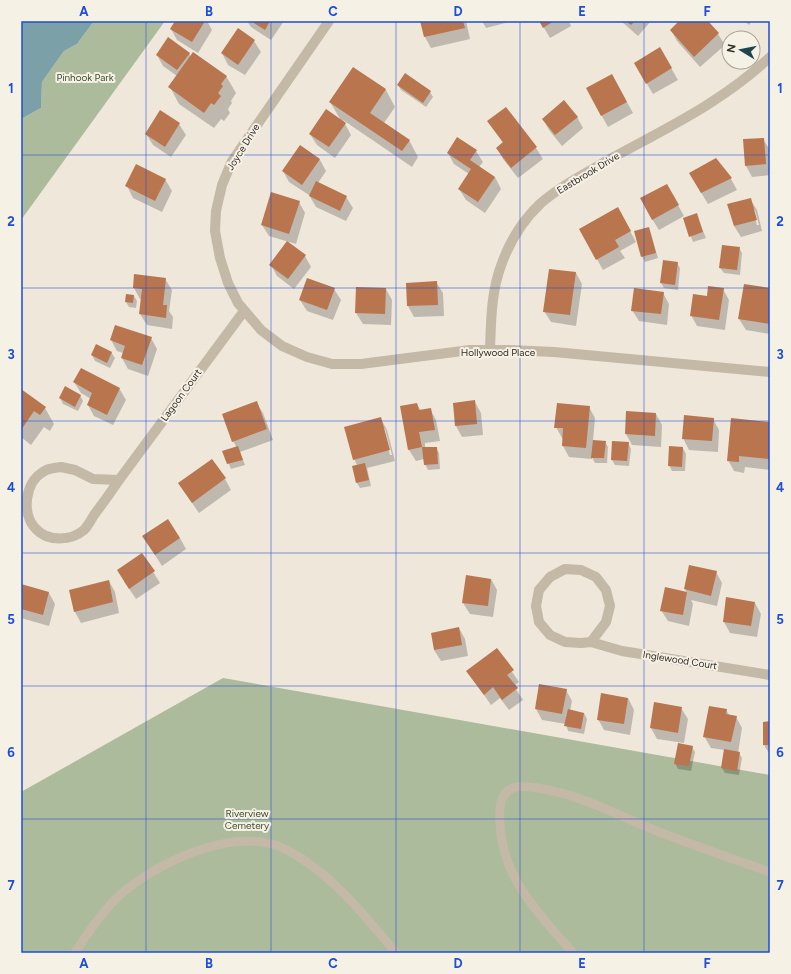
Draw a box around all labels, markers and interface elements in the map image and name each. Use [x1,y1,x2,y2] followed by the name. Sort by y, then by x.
[79,4,89,19] text: A
[205,4,213,19] text: B
[328,4,338,19] text: C
[453,4,463,19] text: D
[578,4,586,19] text: E
[703,4,711,19] text: F
[721,30,761,70] north arrow
[725,43,739,54] text: N
[56,71,114,84] park label: Pinhook Park
[8,81,14,96] text: 1
[777,81,783,96] text: 1
[224,121,263,173] street label: Joyce Drive
[554,149,622,197] street label: Eastbrook Drive
[7,214,15,229] text: 2
[776,214,784,229] text: 2
[461,346,536,359] street label: Hollywood Place
[7,347,15,362] text: 3
[776,347,784,362] text: 3
[158,366,204,424] street label: Lagoon Court
[7,480,15,495] text: 4
[776,480,784,495] text: 4
[7,612,15,627] text: 5
[776,612,784,627] text: 5
[642,648,718,672] street label: Inglewood Court
[7,745,15,760] text: 6
[776,745,784,760] text: 6
[225,807,270,832] park label: Riverview Cemetery
[7,878,15,893] text: 7
[776,878,784,893] text: 7
[79,956,89,971] text: A
[205,956,213,971] text: B
[328,956,338,971] text: C
[453,956,463,971] text: D
[578,956,586,971] text: E
[703,956,711,971] text: F

